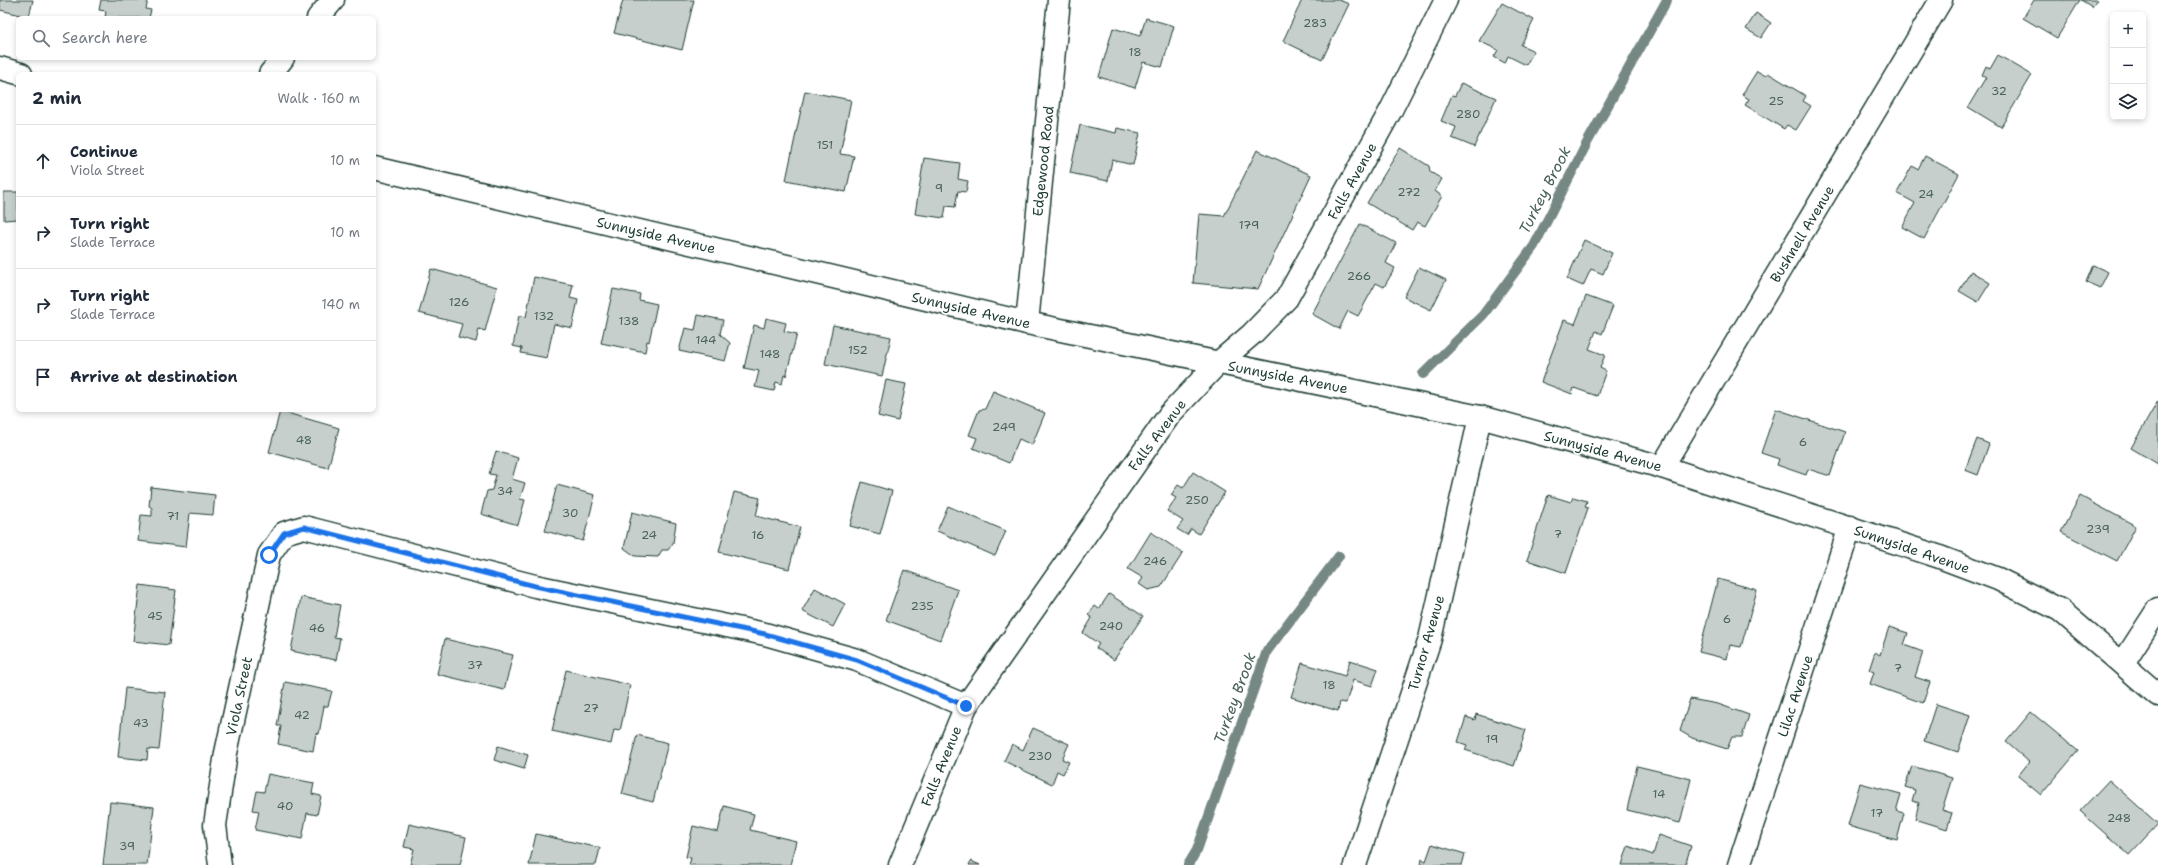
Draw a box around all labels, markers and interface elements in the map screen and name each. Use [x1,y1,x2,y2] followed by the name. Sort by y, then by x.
[2110,12,2146,120] map controls
[2110,12,2146,48] button: +
[1303,15,1327,31] house number: 283
[16,16,376,60] search box
[30,27,52,49] icon: search
[62,28,148,48] text: Search here
[1128,44,1142,60] house number: 18
[2110,48,2146,84] button: −
[1991,83,2007,99] house number: 32
[2110,84,2146,120] button: layers
[32,87,82,109] text: 2 min
[278,90,360,107] text: Walk · 160 m
[1768,93,1784,109] house number: 25
[1028,105,1058,217] street label: Edgewood Road
[1456,106,1480,122] house number: 280
[817,137,833,153] house number: 151
[1323,139,1381,223] street label: Falls Avenue
[70,142,138,162] text: Continue
[1514,142,1576,237] water label: Turkey Brook
[32,150,54,172] icon: ahead
[330,152,360,169] text: 10 m
[70,162,145,179] text: Viola Street
[935,180,943,196] house number: 9
[1766,182,1838,286] street label: Bushnell Avenue
[1397,184,1421,200] house number: 272
[1918,186,1934,202] house number: 24
[595,213,717,257] street label: Sunnyside Avenue
[70,214,150,234] text: Turn right
[1239,217,1259,233] house number: 179
[32,222,54,244] icon: right
[330,224,360,241] text: 10 m
[70,234,155,251] text: Slade Terrace
[1347,268,1371,284] house number: 266
[70,286,150,306] text: Turn right
[910,288,1032,332] street label: Sunnyside Avenue
[32,294,54,316] icon: right
[449,294,469,310] house number: 126
[321,296,360,313] text: 140 m
[70,306,155,323] text: Slade Terrace
[534,308,554,324] house number: 132
[619,313,639,329] house number: 138
[696,332,716,348] house number: 144
[848,342,868,358] house number: 152
[760,346,780,362] house number: 148
[1227,357,1349,397] street label: Sunnyside Avenue
[32,366,54,388] icon: arrive
[70,367,238,387] text: Arrive at destination
[1124,395,1190,474] street label: Falls Avenue
[992,419,1016,435] house number: 249
[1542,427,1664,475] street label: Sunnyside Avenue
[296,432,312,448] house number: 48
[1799,434,1807,450] house number: 6
[497,483,513,499] house number: 34
[1185,492,1209,508] house number: 250
[562,505,578,521] house number: 30
[167,508,179,524] house number: 71
[1852,521,1972,577] street label: Sunnyside Avenue
[2086,521,2110,537] house number: 239
[1554,526,1562,542] house number: 7
[641,527,657,543] house number: 24
[751,527,765,543] house number: 16
[260,546,278,564] route start
[1143,553,1167,569] house number: 246
[1404,593,1448,693] street label: Turnor Avenue
[910,598,934,614] house number: 235
[147,608,163,624] house number: 45
[1723,611,1731,627] house number: 6
[1099,618,1123,634] house number: 240
[309,620,325,636] house number: 46
[1209,649,1261,746] water label: Turkey Brook
[1773,653,1817,739] street label: Lilac Avenue
[222,655,256,737] street label: Viola Street
[467,657,483,673] house number: 37
[1894,660,1902,676] house number: 7
[1322,677,1336,693] house number: 18
[957,697,975,715] route end
[583,700,599,716] house number: 27
[294,707,310,723] house number: 42
[133,715,149,731] house number: 43
[917,723,965,809] street label: Falls Avenue
[1486,731,1498,747] house number: 19
[1028,748,1052,764] house number: 230
[1653,786,1665,802] house number: 14
[277,798,293,814] house number: 40
[1871,805,1883,821] house number: 17
[2107,810,2131,826] house number: 248
[119,838,135,854] house number: 39

